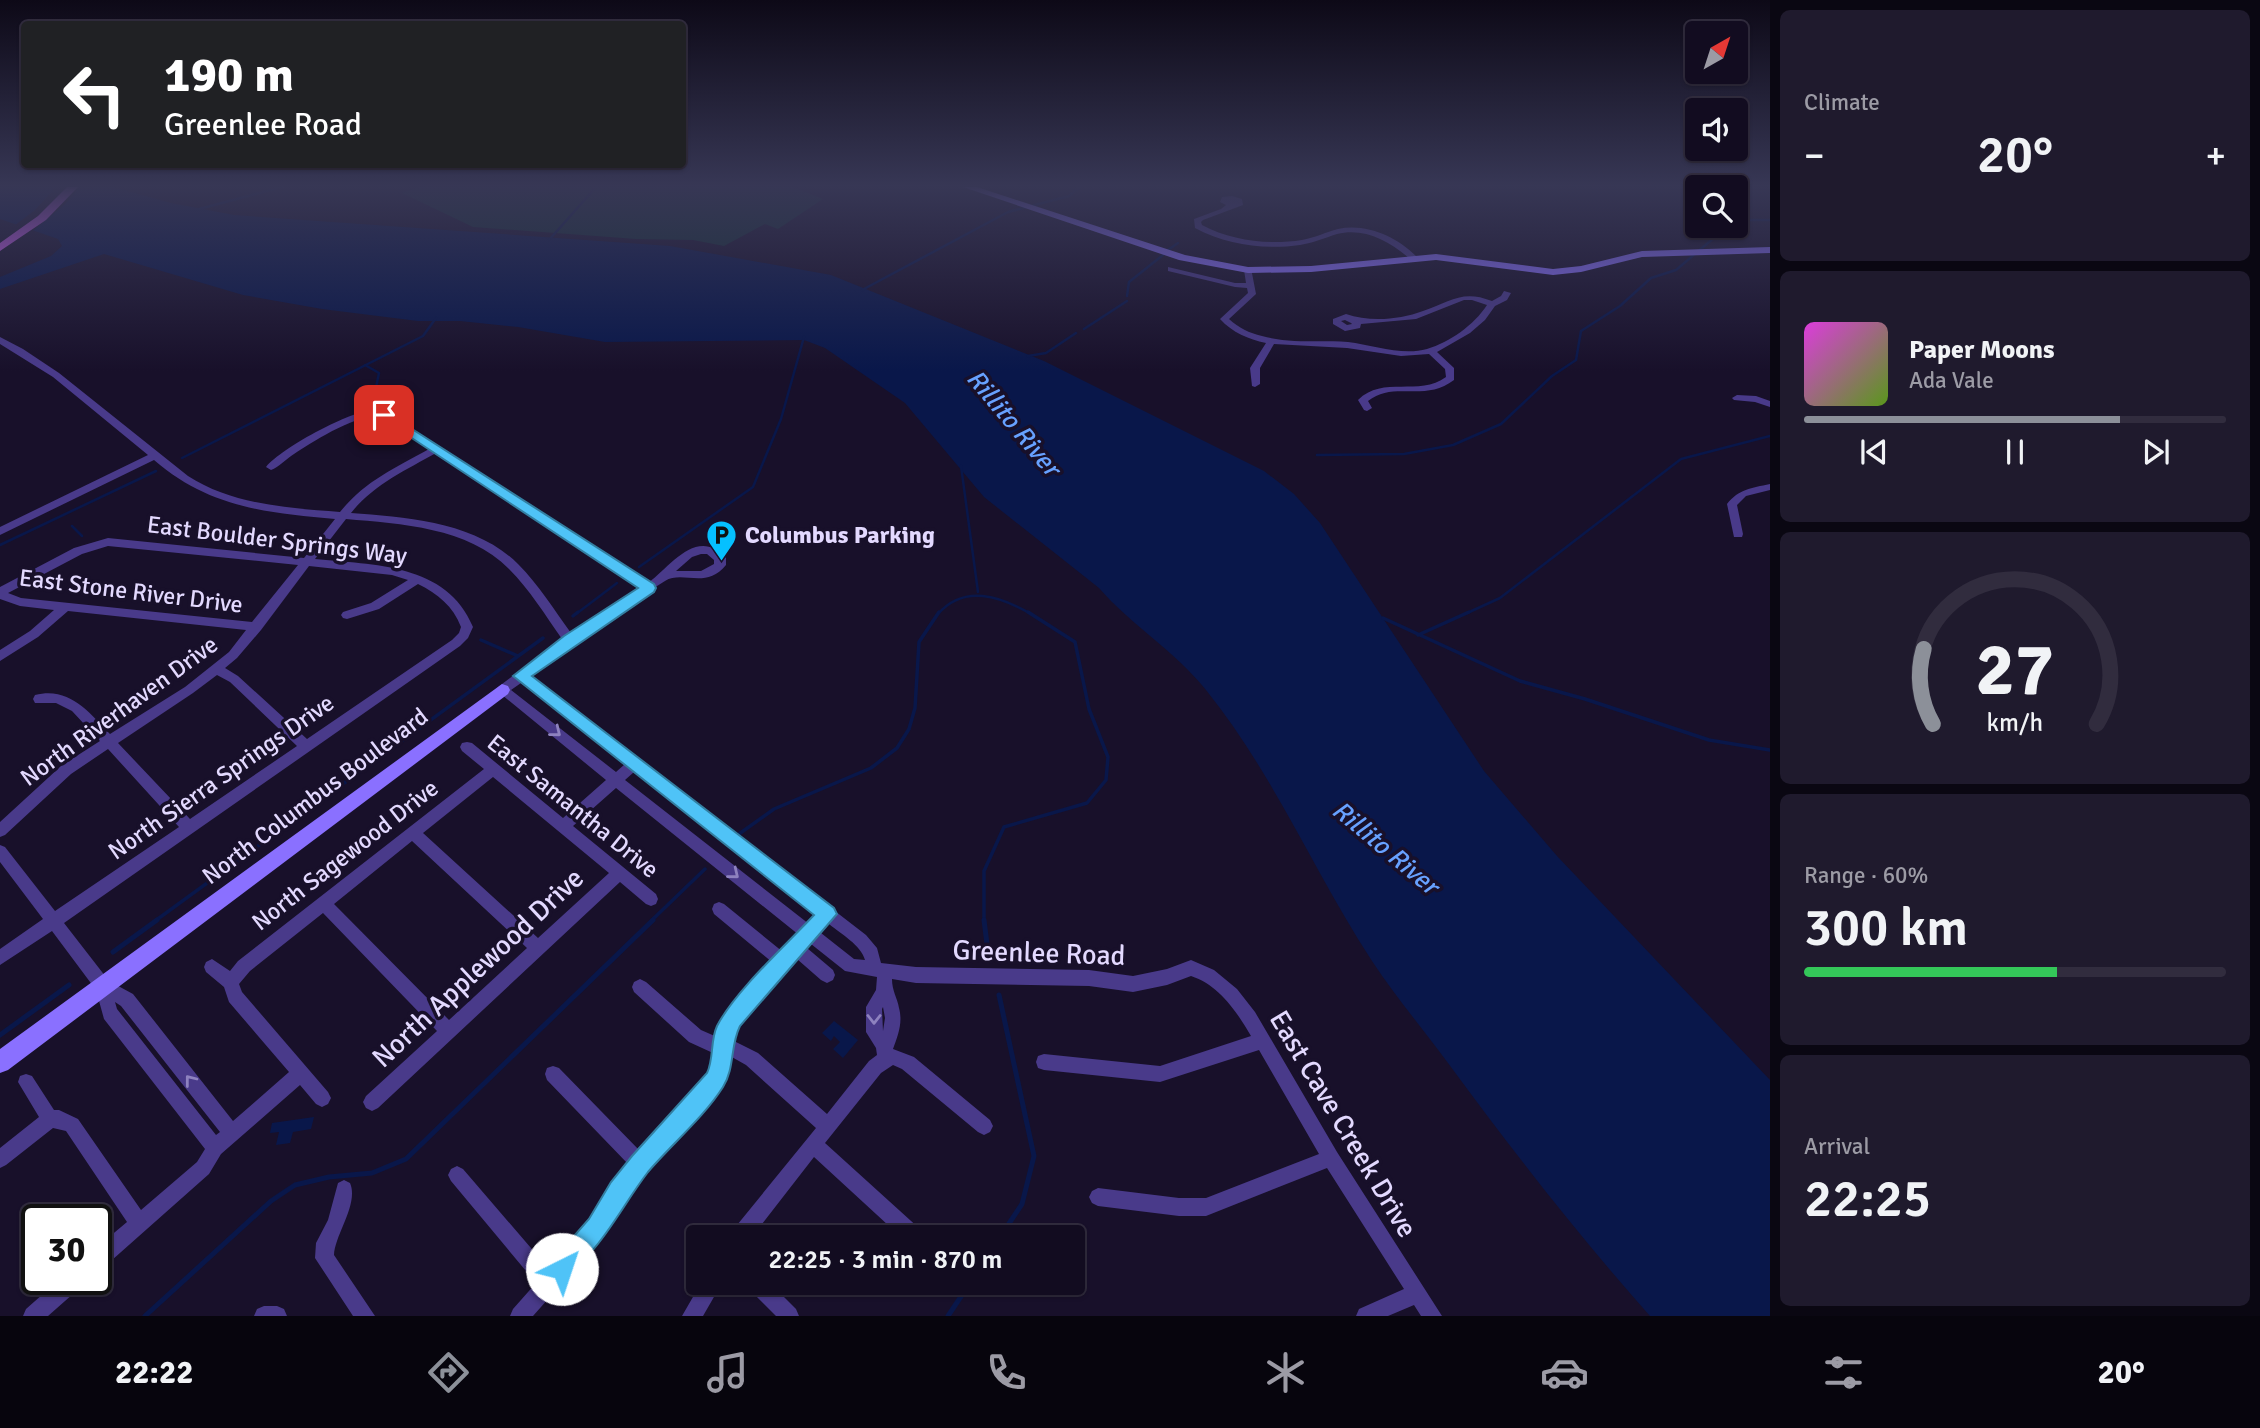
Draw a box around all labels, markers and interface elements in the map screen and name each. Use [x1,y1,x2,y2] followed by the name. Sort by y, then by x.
[1685,21,1748,84] north arrow
[1685,21,1748,238] map controls
[164,45,294,105] text: 190 m
[49,49,140,140] icon: left
[1804,88,1880,117] text: Climate
[1685,98,1748,161] button: sound
[164,105,362,144] text: Greenlee Road
[1977,123,2053,187] text: 20°
[1804,132,1825,179] text: −
[2205,132,2226,179] text: +
[1685,175,1748,238] button: search
[1909,334,2055,366] text: Paper Moons
[959,363,1069,485] water label: Rillito River
[1909,366,1994,395] text: Ada Vale
[354,385,414,445] pin
[365,396,403,434] icon: arrive
[1855,433,1893,471] icon: previous
[1996,433,2034,471] icon: pause
[2137,433,2175,471] icon: next
[145,509,409,571] street label: East Boulder Springs Way
[705,518,739,562] parking icon: Columbus Parking
[745,520,935,550] place label: Columbus Parking
[17,562,245,620] street label: East Stone River Drive
[1976,626,2054,715] text: 27
[15,629,223,793] street label: North Riverhaven Drive
[102,688,340,866] street label: North Sierra Springs Drive
[196,701,434,891] street label: North Columbus Boulevard
[1987,707,2043,738] text: km/h
[547,724,560,736] one-way arrow
[481,728,665,884] street label: East Samantha Drive
[246,773,444,937] street label: North Sagewood Drive
[1325,794,1447,904] water label: Rillito River
[365,861,591,1075] street label: North Applewood Drive
[1804,861,1928,890] text: Range · 60%
[726,865,738,878] one-way arrow
[1804,896,1968,960] text: 300 km
[952,933,1126,973] street label: Greenlee Road
[1262,1004,1424,1244] street label: East Cave Creek Drive
[866,1014,882,1024] one-way arrow
[185,1075,198,1088] one-way arrow
[1804,1132,1870,1161] text: Arrival
[1804,1167,1931,1231] text: 22:25
[21,1204,112,1295] speed limit sign: 30
[525,1232,599,1306] position arrow
[769,1244,1002,1276] text: 22:25 · 3 min · 870 m
[424,1348,473,1397] icon: directions
[703,1348,752,1397] icon: music
[982,1348,1031,1397] icon: phone
[1261,1348,1310,1397] icon: climate
[1540,1348,1589,1397] icon: car
[1819,1348,1868,1397] icon: filters
[115,1353,194,1392] text: 22:22
[2098,1353,2145,1392] text: 20°

